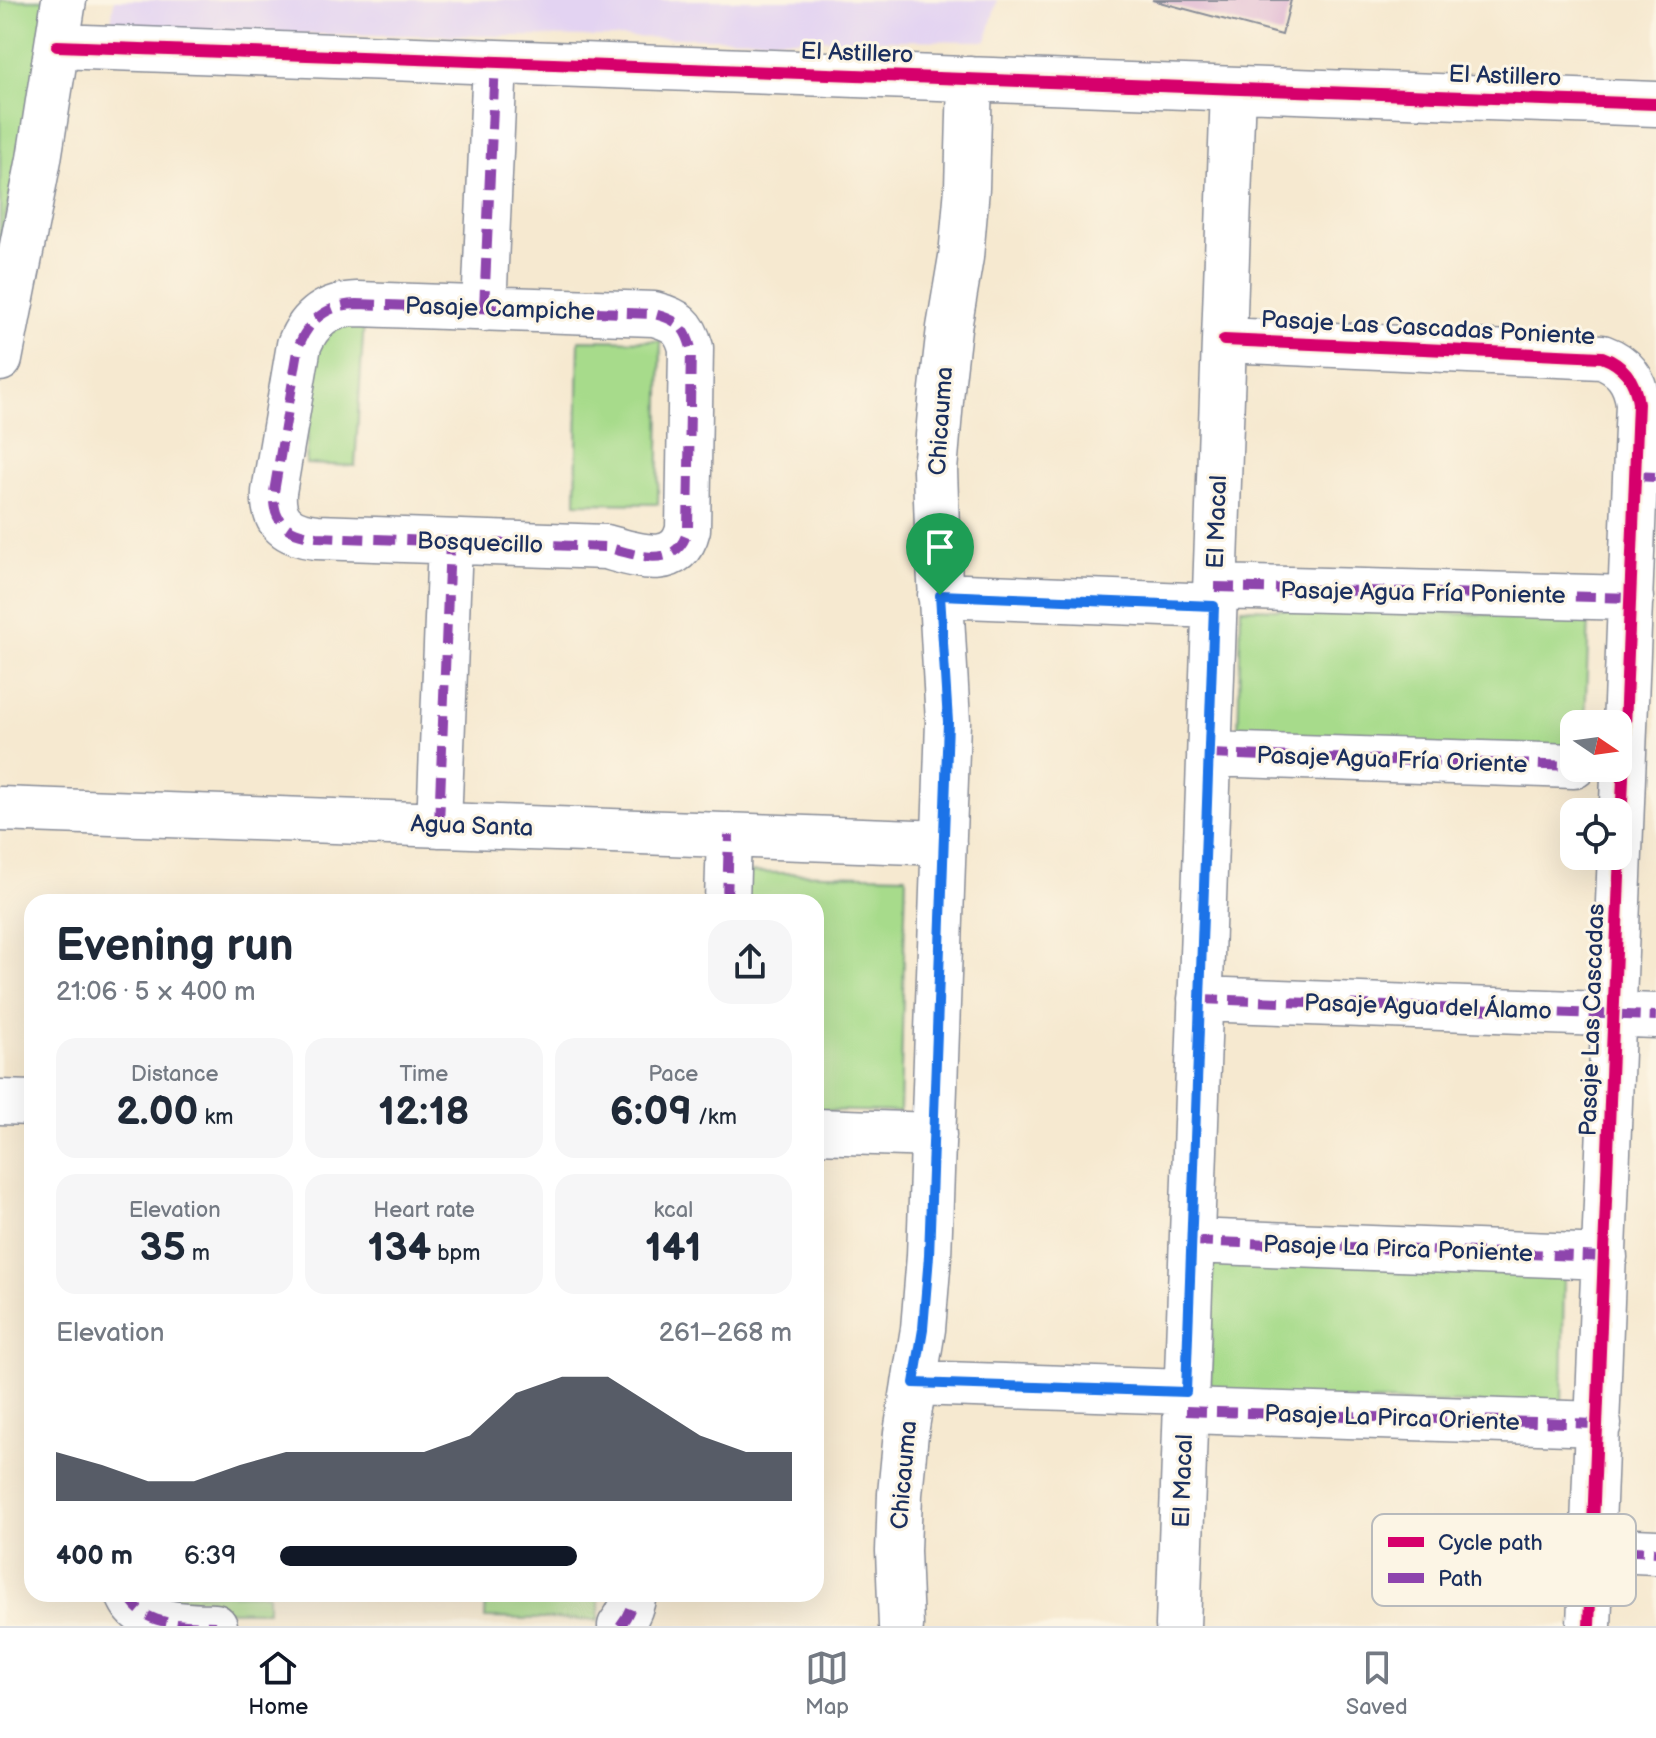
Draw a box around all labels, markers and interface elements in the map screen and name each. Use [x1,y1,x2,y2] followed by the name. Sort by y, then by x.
[800,37,914,69] street label: El Astillero
[1448,60,1562,92] street label: El Astillero
[405,291,595,327] street label: Pasaje Campiche
[1260,305,1596,351] street label: Pasaje Las Cascadas Poniente
[923,366,959,476] street label: Chicauma
[1201,475,1233,569] street label: El Macal
[906,513,974,595] pin
[918,525,962,569] icon: arrive
[416,526,544,560] street label: Bosquecillo
[1280,576,1566,610] street label: Pasaje Agua Fría Poniente
[1560,710,1632,782] north arrow
[1560,710,1632,870] map controls
[1256,741,1528,779] street label: Pasaje Agua Fría Oriente
[1560,798,1632,870] button: locate
[410,809,534,843] street label: Agua Santa
[1573,903,1611,1137] street label: Pasaje Las Cascadas
[56,920,293,973] text: Evening run
[708,920,792,1004] button: share
[56,977,256,1008] text: 21:06 · 5 × 400 m
[1304,987,1552,1026] street label: Pasaje Agua del Álamo
[131,1061,219,1088] text: Distance
[400,1061,448,1088] text: Time
[648,1061,698,1088] text: Pace
[116,1088,199,1136] text: 2.00
[378,1088,470,1136] text: 12:18
[610,1088,692,1136] text: 6:09
[199,1104,233,1131] text: km
[692,1104,737,1131] text: /km
[129,1197,221,1224] text: Elevation
[373,1197,475,1224] text: Heart rate
[654,1197,693,1224] text: kcal
[139,1224,186,1272] text: 35
[367,1224,431,1272] text: 134
[645,1224,702,1272] text: 141
[1263,1230,1533,1268] street label: Pasaje La Pirca Poniente
[186,1240,210,1267] text: m
[431,1240,481,1267] text: bpm
[56,1318,164,1349] text: Elevation
[659,1318,792,1349] text: 261–268 m
[1264,1399,1520,1437] street label: Pasaje La Pirca Oriente
[885,1419,923,1531] street label: Chicauma
[1167,1434,1199,1528] street label: El Macal
[1372,1514,1636,1606] legend
[1438,1530,1543,1557] text: Cycle path
[56,1541,133,1572] text: 400 m
[184,1541,236,1572] text: 6:39
[1438,1566,1482,1593] text: Path
[248,1646,308,1721] tab: Home
[805,1646,849,1721] tab: Map
[1346,1646,1408,1721] tab: Saved

